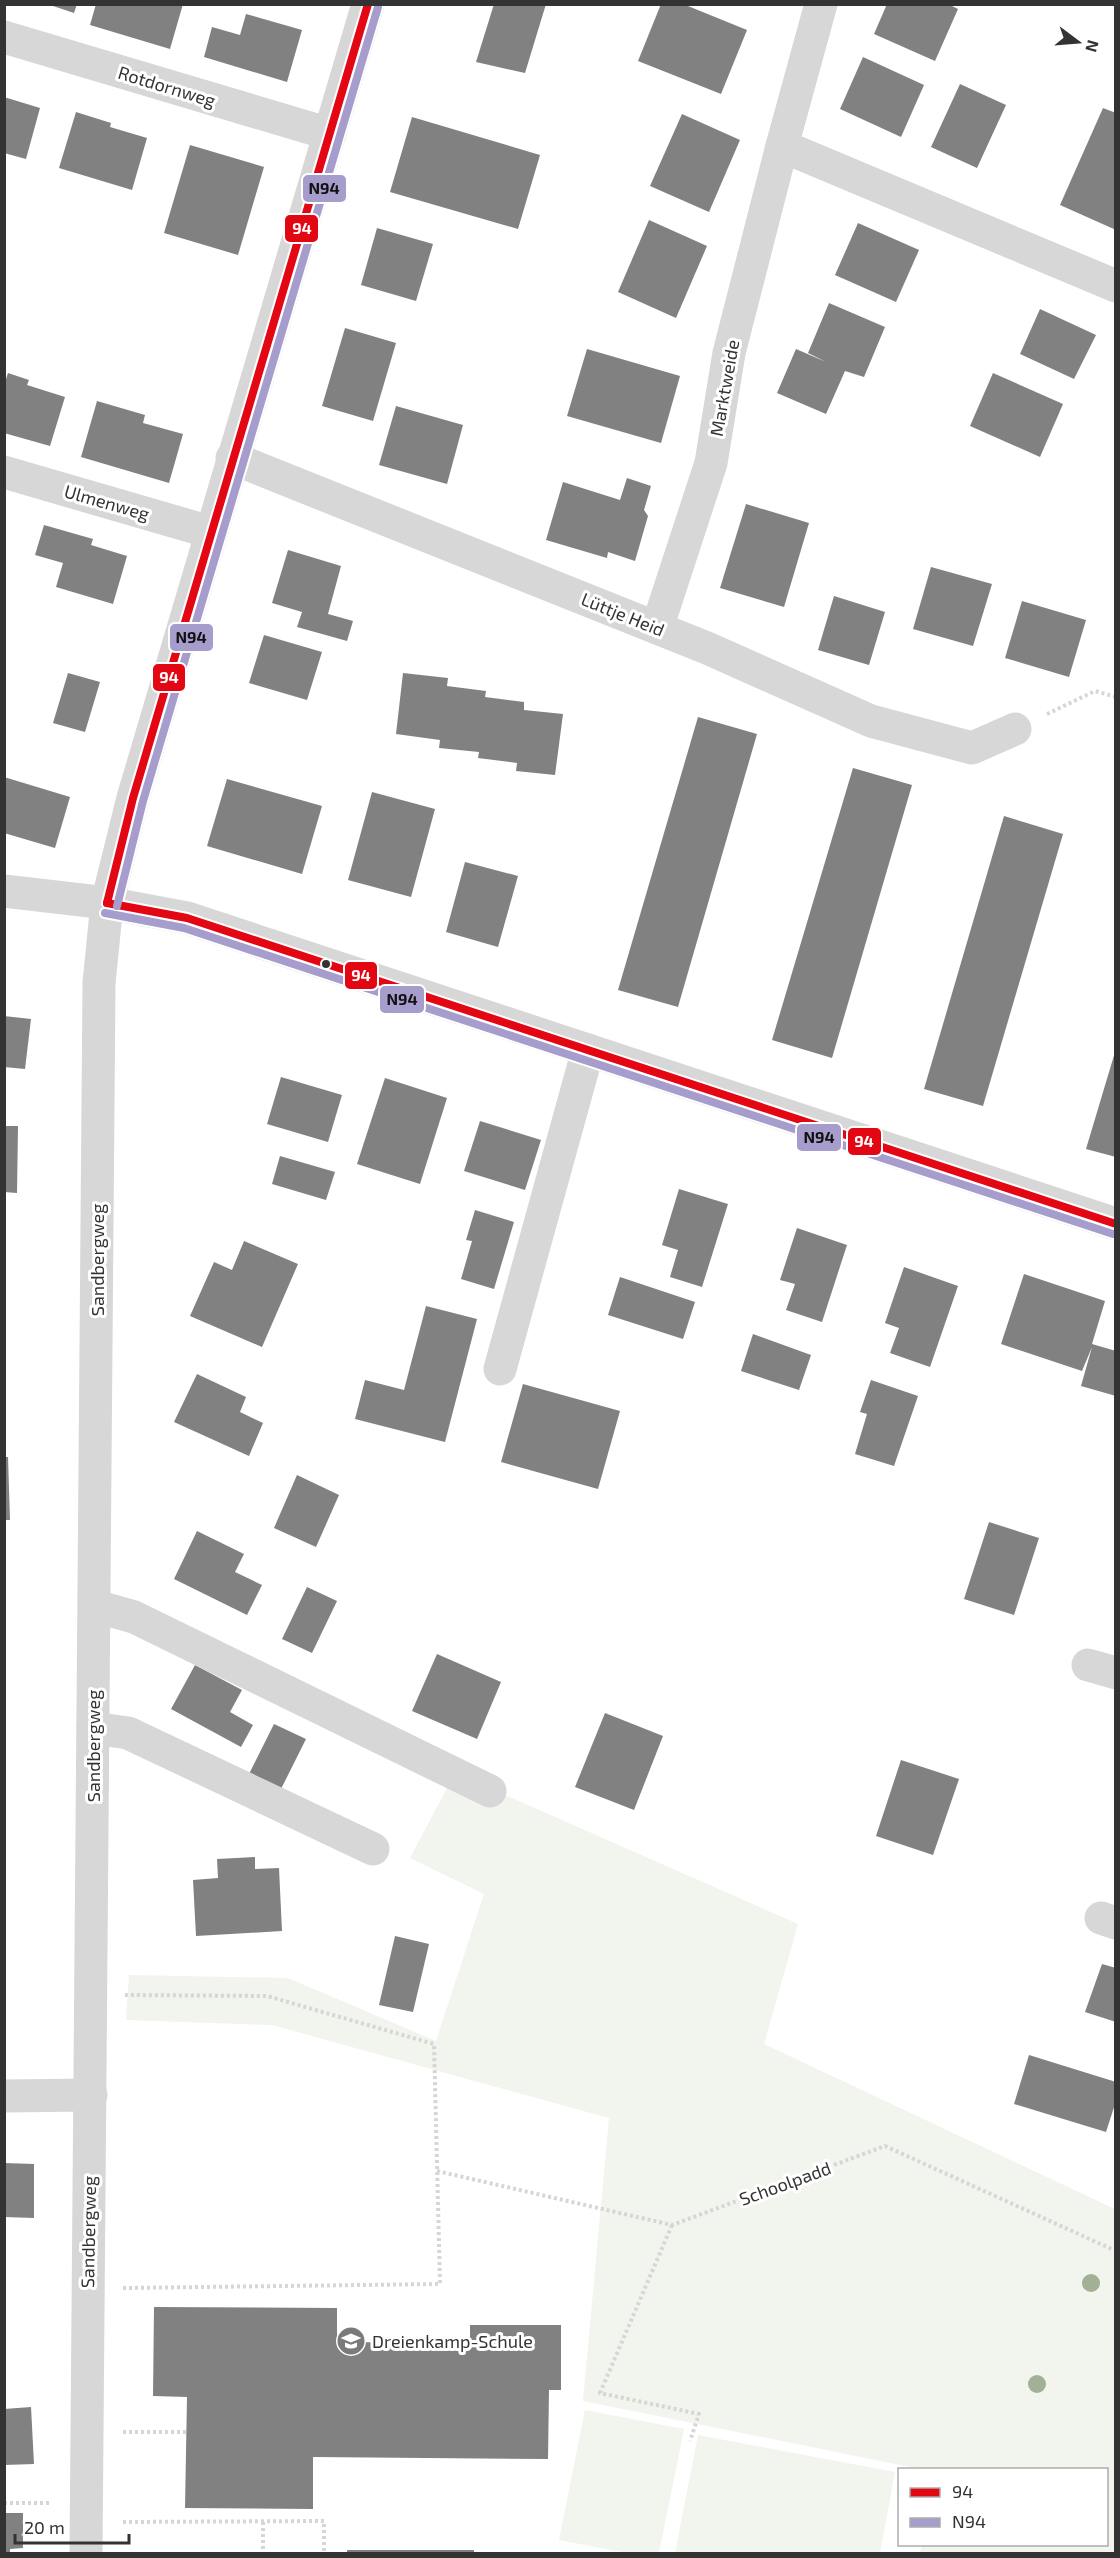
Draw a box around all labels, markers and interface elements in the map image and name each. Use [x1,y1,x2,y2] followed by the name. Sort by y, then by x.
[1048,12,1108,72] north arrow
[1082,38,1104,54] text: N
[116,61,218,111] street label: Rotdornweg
[302,174,347,203] line badge: N94
[308,178,340,197] text: N94
[284,214,319,243] line badge: 94
[292,218,312,237] text: 94
[705,338,743,438] street label: Marktweide
[62,479,152,525] street label: Ulmenweg
[578,587,668,641] street label: Lüttje Heid
[169,623,214,652] line badge: N94
[175,627,207,646] text: N94
[152,663,186,692] line badge: 94
[159,667,179,686] text: 94
[320,958,332,970] unlabelled marker
[344,961,378,990] line badge: 94
[351,965,371,984] text: 94
[379,985,425,1014] line badge: N94
[386,989,418,1008] text: N94
[796,1123,842,1152] line badge: N94
[803,1127,835,1146] text: N94
[847,1127,882,1156] line badge: 94
[854,1131,874,1150] text: 94
[86,1204,108,1316] street label: Sandbergweg
[82,1690,104,1802] street label: Sandbergweg
[736,2156,834,2210] street label: Schoolpadd
[76,2176,100,2288] street label: Sandbergweg
[335,2325,367,2357] school or university icon: Dreienkamp-Schule
[372,2330,533,2352] place label: Dreienkamp-Schule
[898,2468,1108,2546] legend
[952,2480,973,2502] text: 94
[15,2507,129,2545] scale bar
[952,2510,986,2532] text: N94
[24,2516,65,2538] text: 20 m

